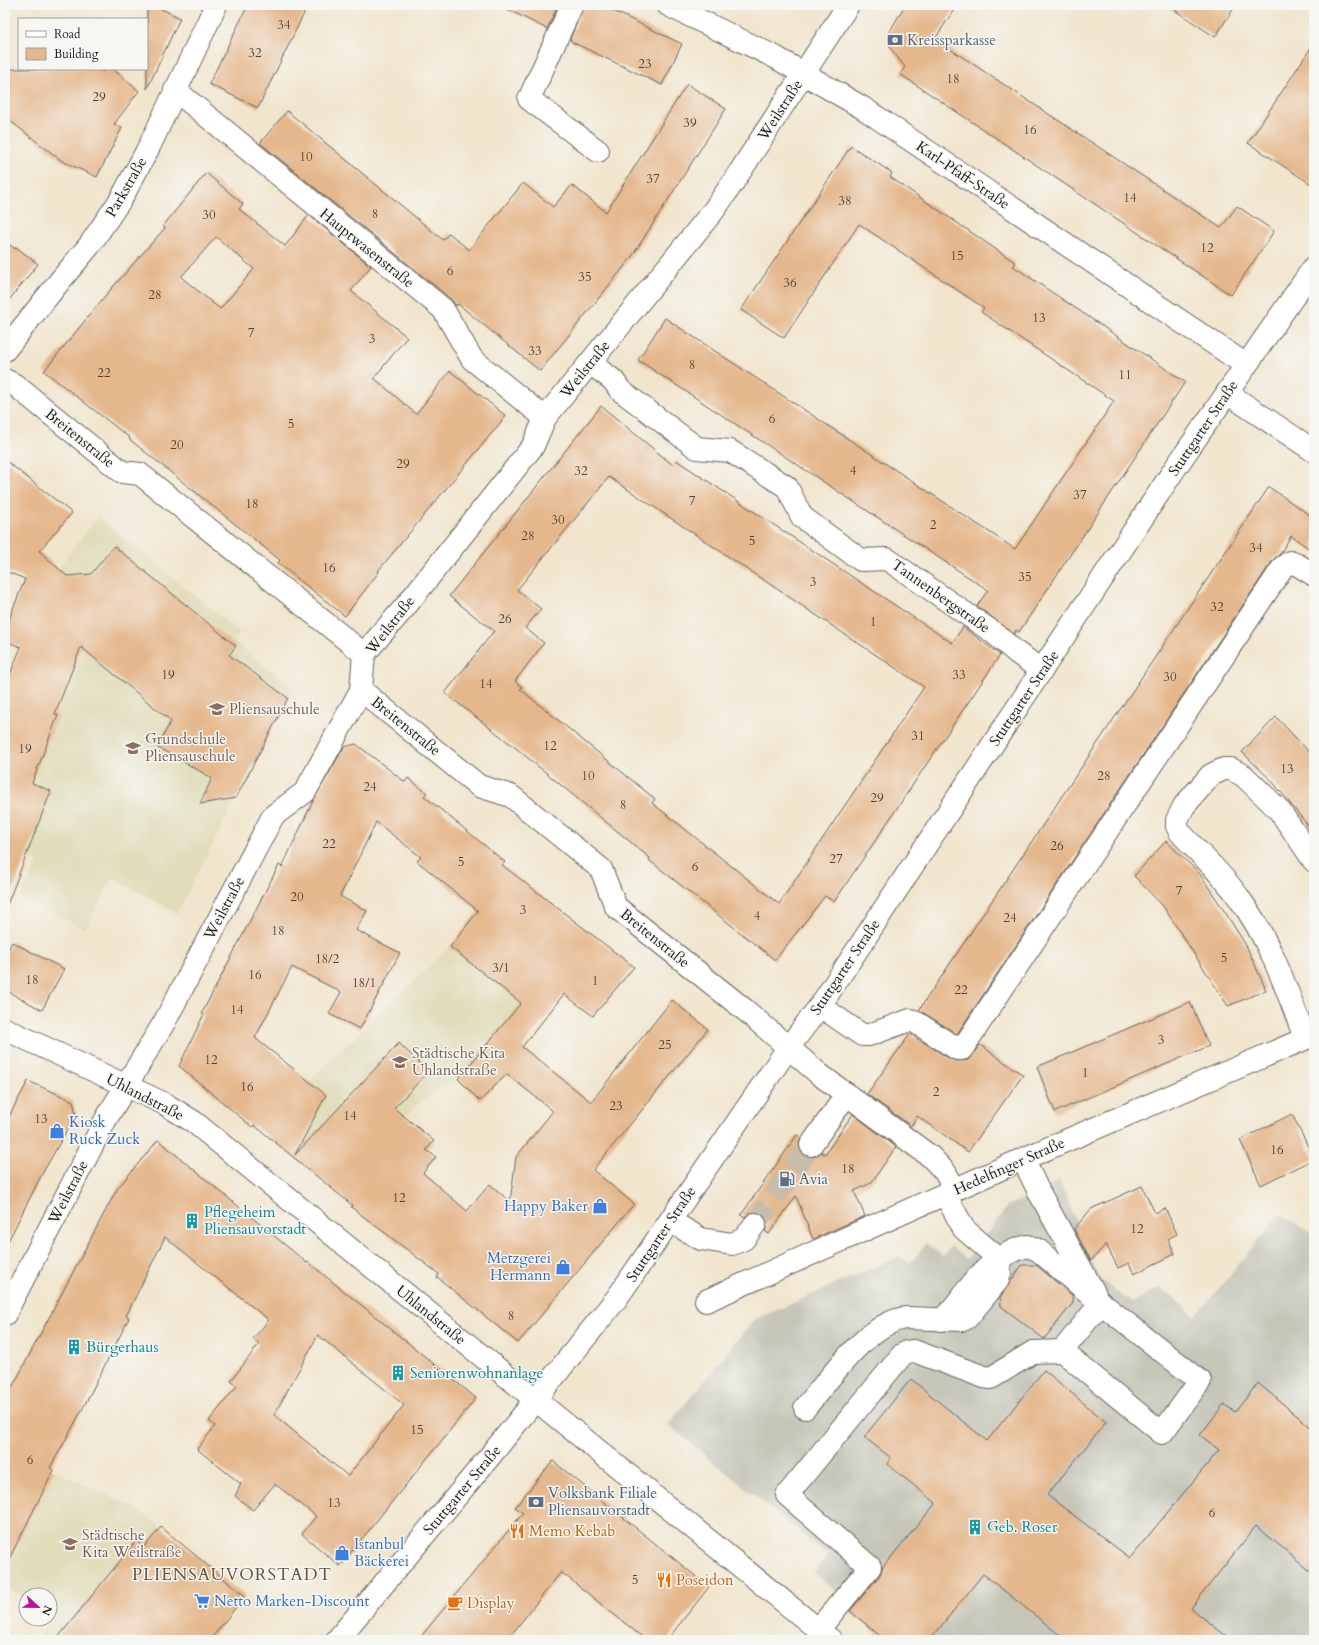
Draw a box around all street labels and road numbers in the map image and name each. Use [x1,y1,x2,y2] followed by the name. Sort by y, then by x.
[752,76,807,145] street label: Weilstraße
[912,136,1014,214] street label: Karl-Pfaff-Straße
[101,153,151,221] street label: Parkstraße
[316,204,419,292] street label: Hauptwasenstraße
[555,336,615,403] street label: Weilstraße
[1164,376,1243,480] street label: Stuttgarter Straße
[41,404,119,472] street label: Breitenstraße
[888,555,994,638] street label: Tannenbergstraße
[360,592,419,659] street label: Weilstraße
[985,646,1064,750] street label: Stuttgarter Straße
[367,692,445,760] street label: Breitenstraße
[199,873,249,944] street label: Weilstraße
[616,904,694,972] street label: Breitenstraße
[806,915,885,1019] street label: Stuttgarter Straße
[103,1069,187,1125] street label: Uhlandstraße
[950,1132,1068,1199] street label: Hedelfinger Straße
[43,1157,93,1228] street label: Weilstraße
[622,1182,701,1286] street label: Stuttgarter Straße
[392,1281,470,1350] street label: Uhlandstraße
[419,1441,506,1539] street label: Stuttgarter Straße

